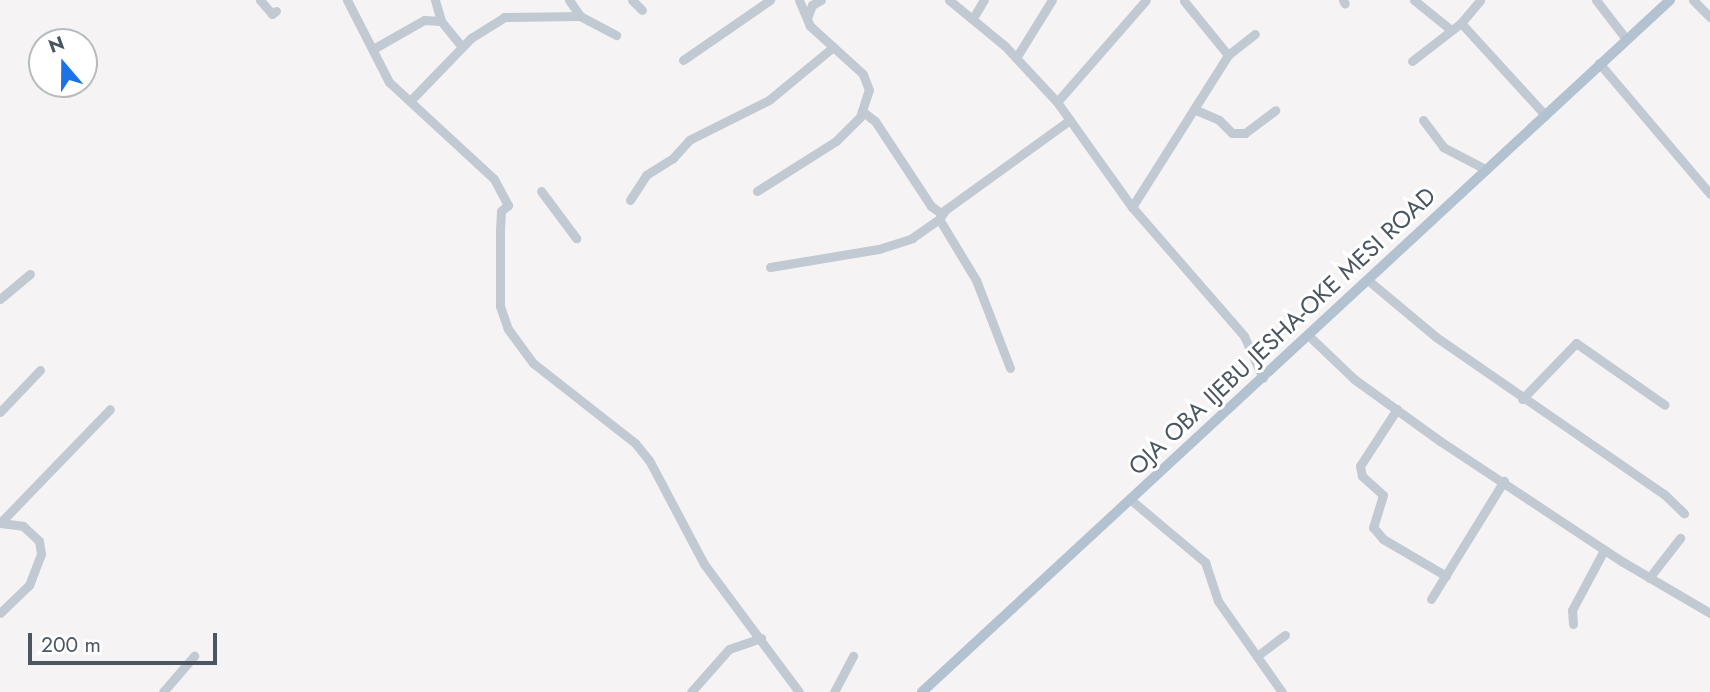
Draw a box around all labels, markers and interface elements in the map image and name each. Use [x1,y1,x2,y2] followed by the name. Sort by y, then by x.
[28,28,98,98] north arrow
[45,29,68,60] text: N
[1123,181,1441,481] street label: OJA OBA IJEBU JESHA-OKE MESI ROAD
[32,618,220,662] scale bar
[41,630,101,660] text: 200 m

